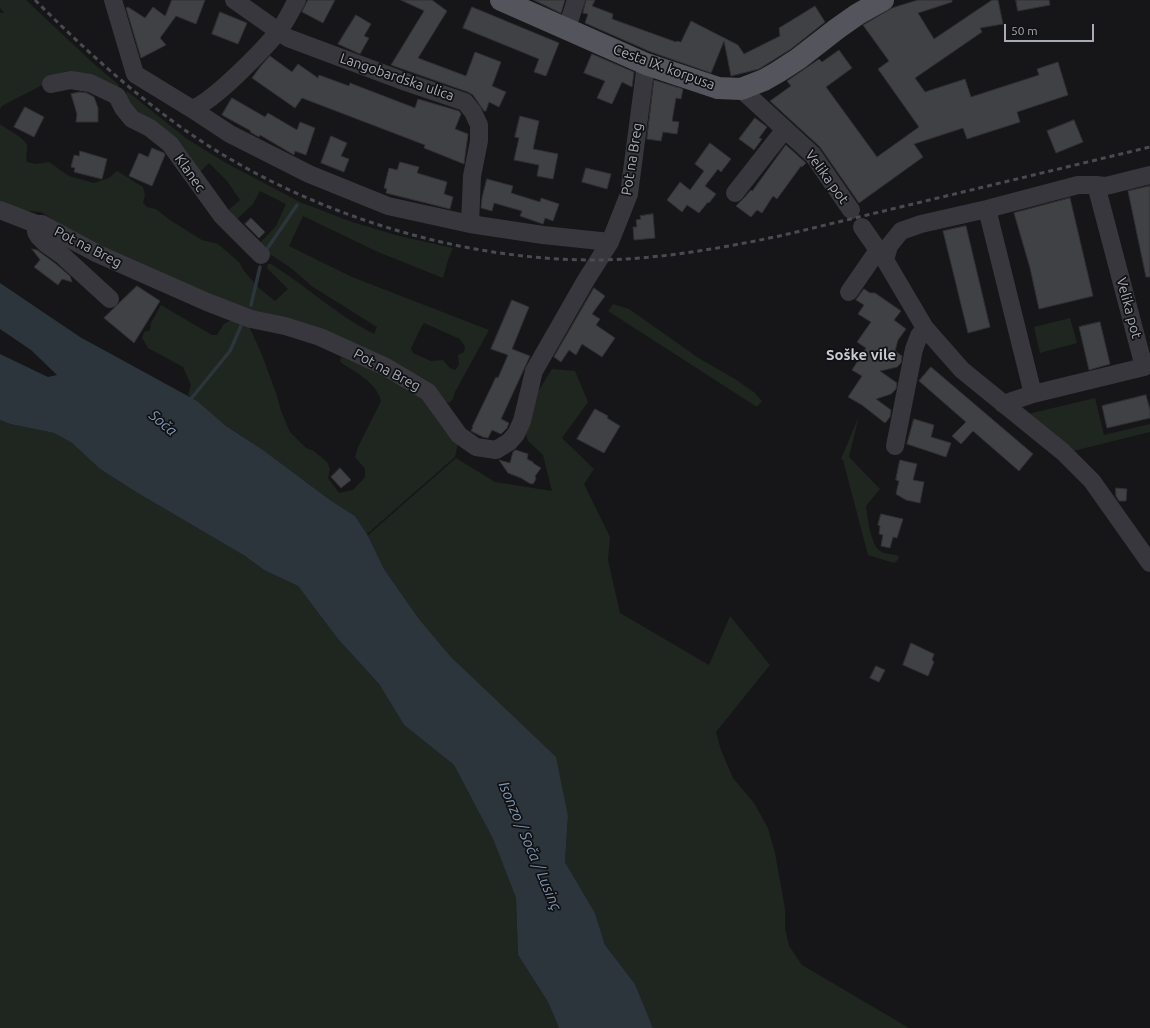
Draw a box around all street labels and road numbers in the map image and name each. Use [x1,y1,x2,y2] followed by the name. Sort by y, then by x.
[611,41,717,93] street label: Cesta IX. korpusa
[338,50,456,104] street label: Langobardska ulica
[618,121,646,197] street label: Pot na Breg
[802,147,852,207] street label: Velika pot
[171,151,209,195] street label: Klanec
[51,223,125,271] street label: Pot na Breg
[1113,276,1145,340] street label: Velika pot
[351,345,423,395] street label: Pot na Breg

